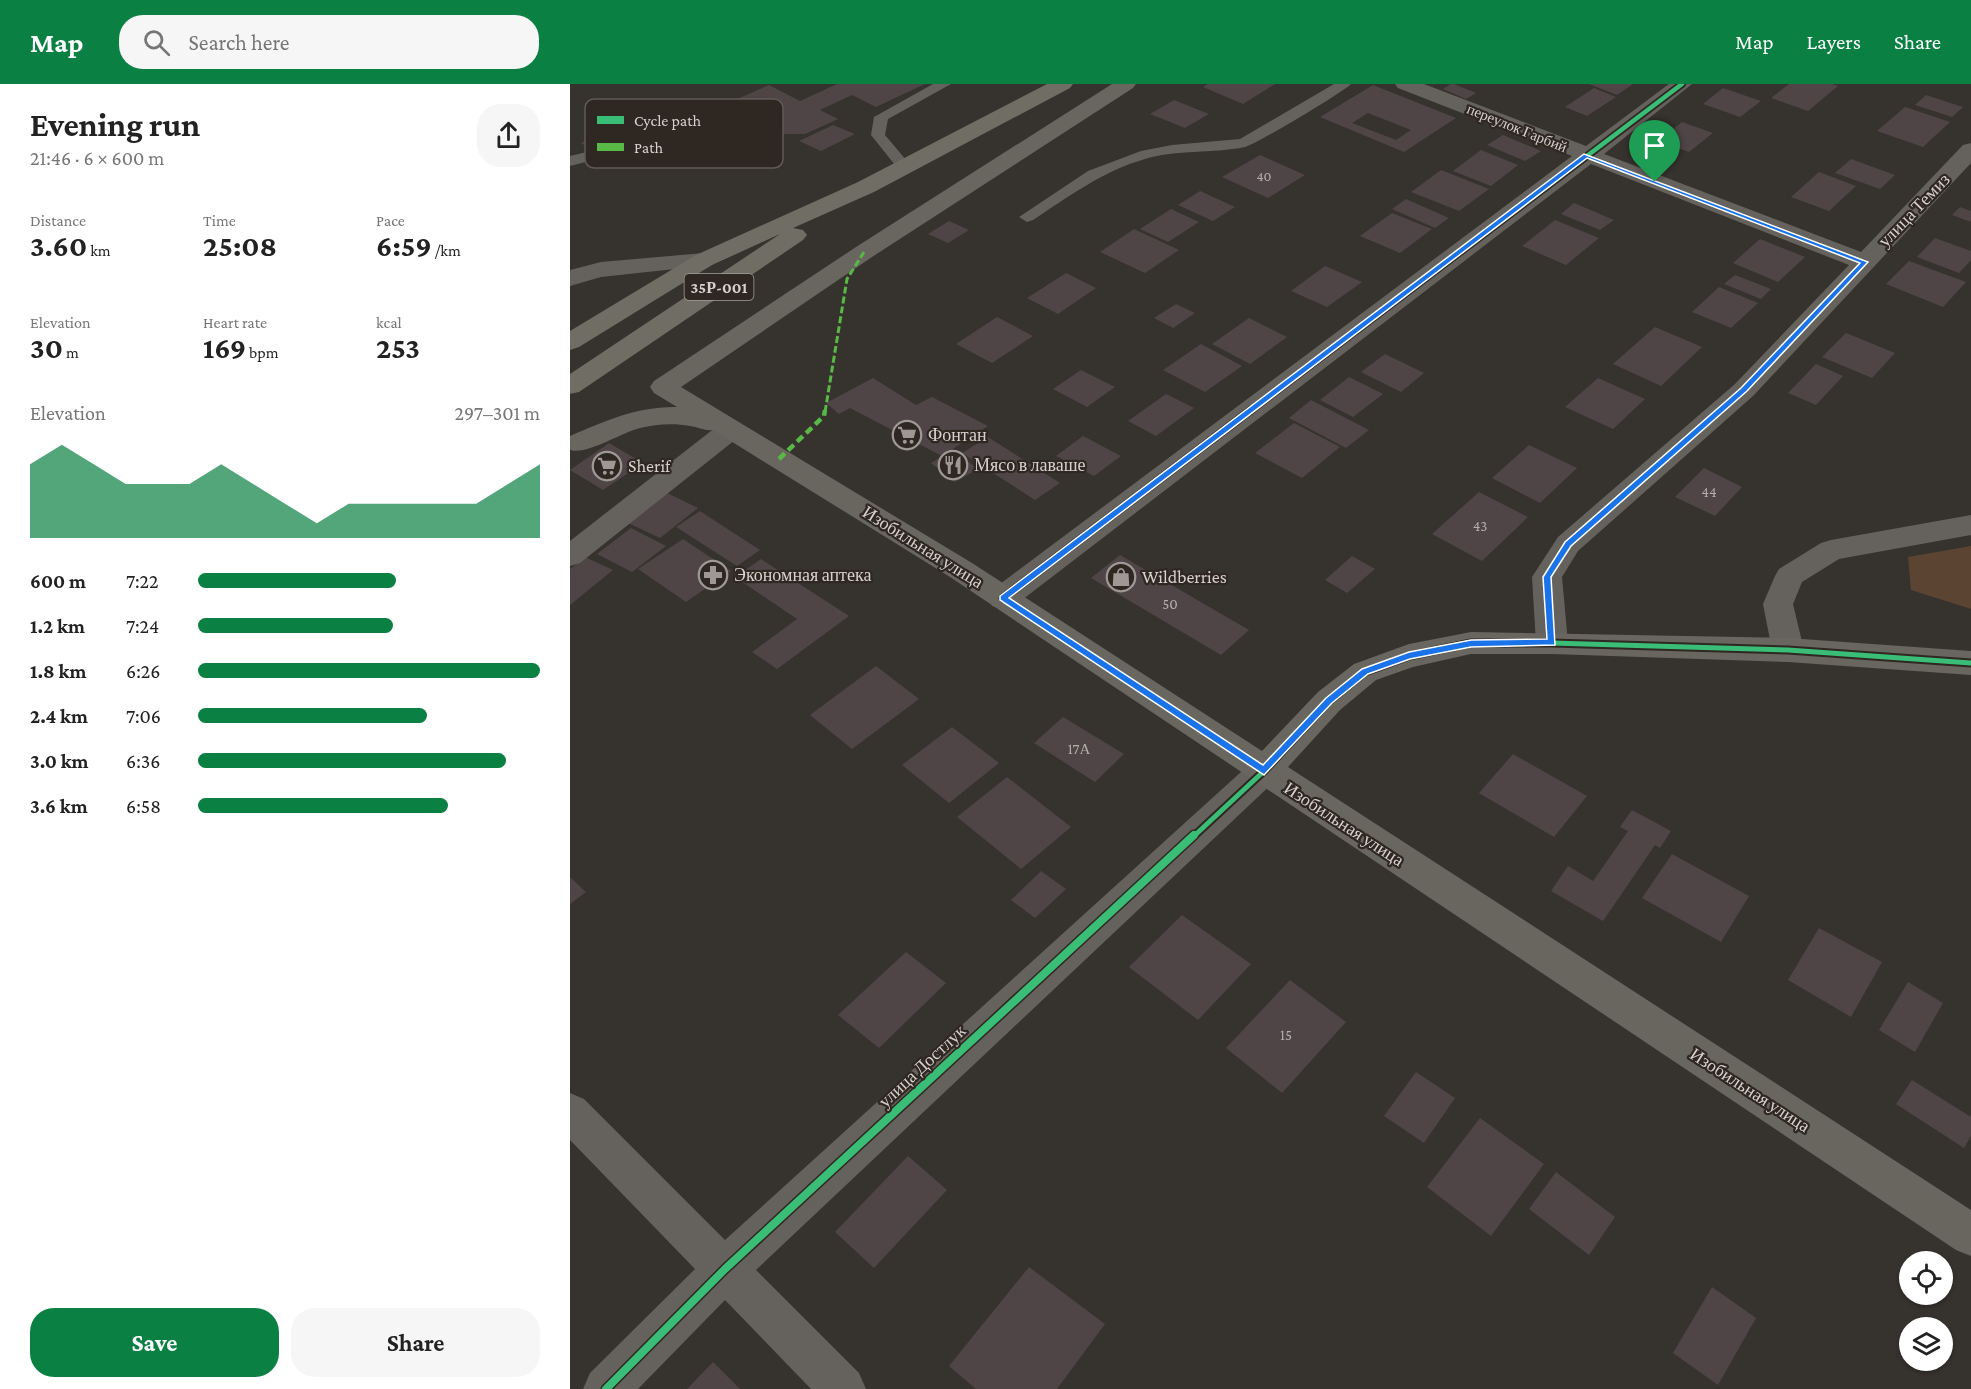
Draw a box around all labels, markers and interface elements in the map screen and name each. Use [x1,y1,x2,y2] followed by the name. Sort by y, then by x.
[119,15,539,69] search box
[140,26,173,59] icon: search
[30,27,83,58] text: Map
[188,30,289,55] text: Search here
[1735,30,1774,54] text: Map
[1807,30,1861,54] text: Layers
[1894,30,1941,54] text: Share
[585,99,783,168] legend
[1465,101,1569,155] street label: переулок Гарбий
[477,104,540,167] button: share
[30,106,200,143] text: Evening run
[634,112,701,130] text: Cycle path
[1629,120,1680,182] pin
[1638,129,1671,162] icon: arrive
[634,139,664,156] text: Path
[30,147,164,169] text: 21:46 · 6 × 600 m
[1256,168,1272,184] house number: 40
[1874,169,1954,251] street label: улица Темиз
[30,212,86,229] text: Distance
[203,212,236,229] text: Time
[376,212,405,229] text: Pace
[30,229,87,262] text: 3.60
[203,229,277,262] text: 25:08
[376,229,432,262] text: 6:59
[87,242,111,259] text: km
[432,242,461,259] text: /km
[684,274,754,300] road number: 35Р-001
[30,314,91,331] text: Elevation
[203,314,267,331] text: Heart rate
[376,314,402,331] text: kcal
[30,331,63,364] text: 30
[203,331,246,364] text: 169
[376,331,420,364] text: 253
[63,344,79,361] text: m
[246,344,279,361] text: bpm
[30,402,106,424] text: Elevation
[454,402,540,424] text: 297–301 m
[891,419,923,451] supermarket icon: Фонтан
[928,425,987,445] place label: Фонтан
[937,449,969,481] restaurant icon: Мясо в лаваше
[591,450,623,482] supermarket icon: Sherif
[974,455,1086,475] place label: Мясо в лаваше
[628,456,672,476] place label: Sherif
[1701,484,1717,500] house number: 44
[859,502,987,592] street label: Изобильная улица
[1473,518,1487,534] house number: 43
[697,559,729,591] pharmacy icon: Экономная аптека
[1105,561,1137,593] shop icon: Wildberries
[734,565,871,585] place label: Экономная аптека
[1142,567,1227,587] place label: Wildberries
[30,570,86,592] text: 600 m
[126,570,158,592] text: 7:22
[1162,596,1178,612] house number: 50
[30,615,85,637] text: 1.2 km
[126,615,159,637] text: 7:24
[30,660,86,682] text: 1.8 km
[126,660,160,682] text: 6:26
[30,705,88,727] text: 2.4 km
[126,705,161,727] text: 7:06
[1068,741,1091,757] house number: 17А
[30,750,89,772] text: 3.0 km
[126,750,160,772] text: 6:36
[1280,778,1408,870] street label: Изобильная улица
[30,795,88,817] text: 3.6 km
[126,795,161,817] text: 6:58
[874,1020,970,1111] street label: улица Достлук
[1280,1027,1292,1043] house number: 15
[1686,1044,1814,1136] street label: Изобильная улица
[1899,1251,1953,1371] map controls
[1899,1251,1953,1305] button: locate
[30,1308,279,1377] button: Save
[291,1308,540,1377] button: Share
[1899,1317,1953,1371] button: layers

